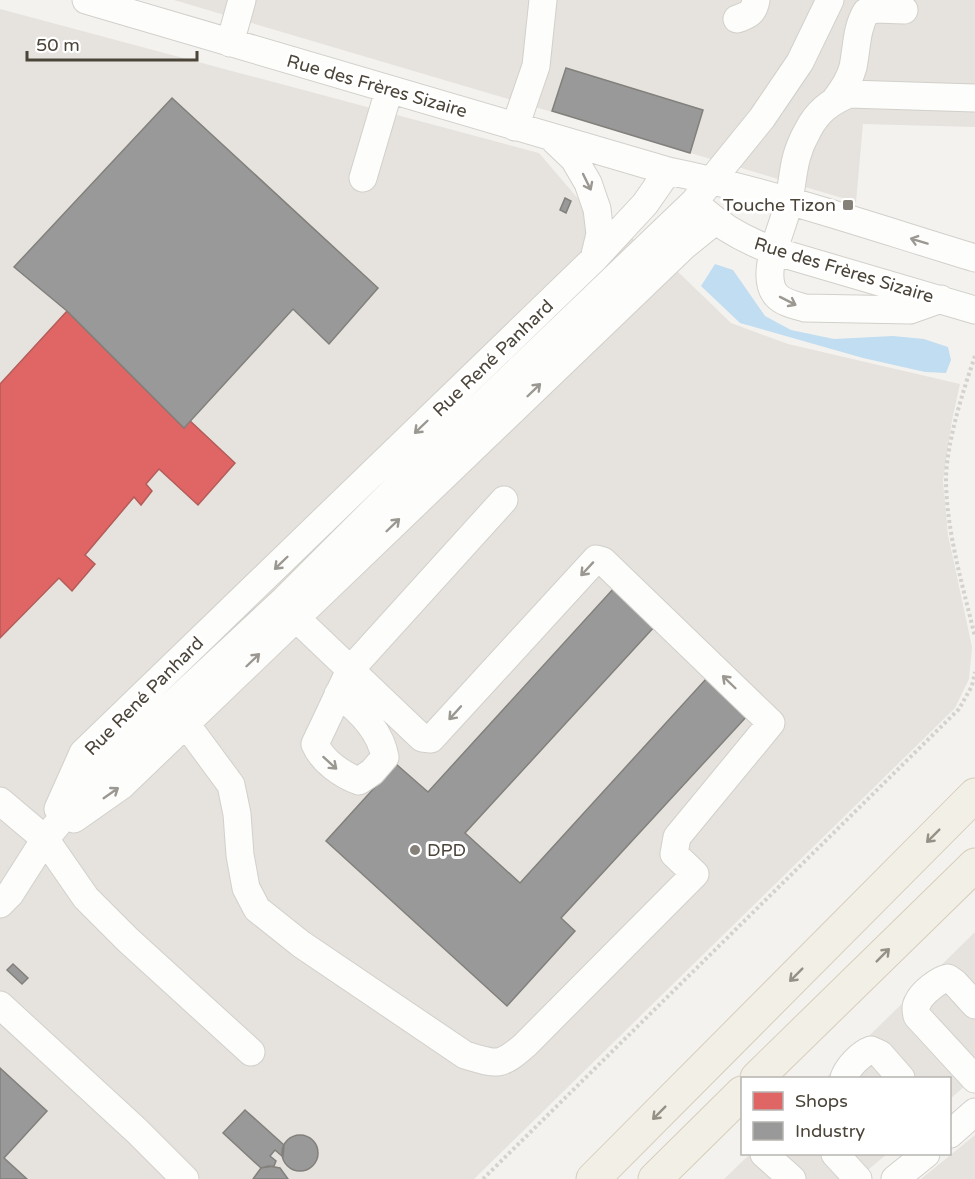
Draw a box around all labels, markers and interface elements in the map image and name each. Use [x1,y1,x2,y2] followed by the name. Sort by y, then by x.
[27,24,196,62] scale bar
[36,34,80,56] text: 50 m
[284,50,470,122] street label: Rue des Frères Sizaire
[581,172,593,190] one-way arrow
[723,194,836,216] place label: Touche Tizon
[841,198,855,212] marker: Touche Tizon
[752,232,936,308] street label: Rue des Frères Sizaire
[910,235,929,246] one-way arrow
[428,295,558,421] street label: Rue René Panhard
[779,295,796,307] one-way arrow
[526,383,541,397] one-way arrow
[414,420,429,434] one-way arrow
[386,518,401,532] one-way arrow
[274,555,289,570] one-way arrow
[580,561,594,576] one-way arrow
[80,632,208,760] street label: Rue René Panhard
[245,653,260,667] one-way arrow
[721,674,736,689] one-way arrow
[448,705,462,720] one-way arrow
[322,755,338,769] one-way arrow
[102,787,118,799] one-way arrow
[926,829,941,844] one-way arrow
[427,839,466,861] place label: DPD
[408,843,422,857] marker: DPD
[876,947,891,962] one-way arrow
[789,967,803,982] one-way arrow
[741,1077,951,1155] legend
[795,1090,848,1112] text: Shops
[651,1106,666,1121] one-way arrow
[795,1120,866,1142] text: Industry

